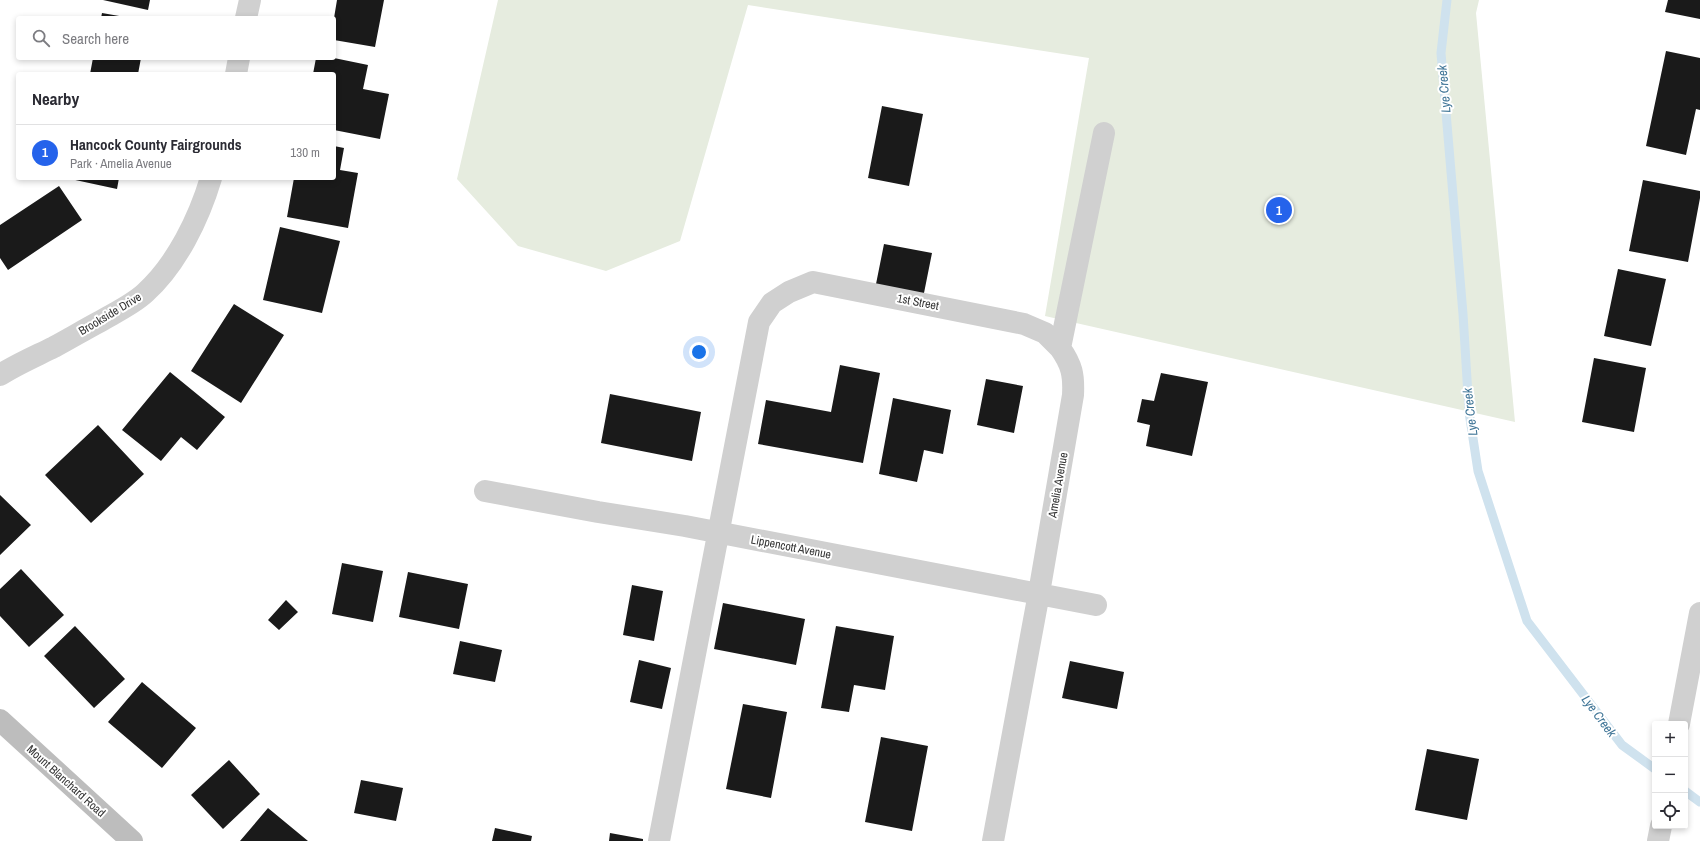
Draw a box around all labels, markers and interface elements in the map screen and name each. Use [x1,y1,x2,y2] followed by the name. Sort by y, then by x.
[16,16,336,60] search box
[30,27,52,49] icon: search
[62,28,129,49] text: Search here
[1433,64,1455,114] water label: Lye Creek
[32,87,79,110] text: Nearby
[70,134,242,155] text: Hancock County Fairgrounds
[42,144,48,161] text: 1
[290,144,320,161] text: 130 m
[70,155,172,172] text: Park · Amelia Avenue
[1266,195,1292,225] pin: 1
[76,289,144,339] street label: Brookside Drive
[896,290,940,314] street label: 1st Street
[689,342,709,362] your location
[1459,386,1481,437] water label: Lye Creek
[1044,451,1072,520] street label: Amelia Avenue
[750,531,832,563] street label: Lippencott Avenue
[1578,692,1621,741] water label: Lye Creek
[1652,721,1688,829] map controls
[1652,721,1688,757] button: +
[23,741,109,821] street label: Mount Blanchard Road
[1652,757,1688,793] button: −
[1652,793,1688,829] button: locate

